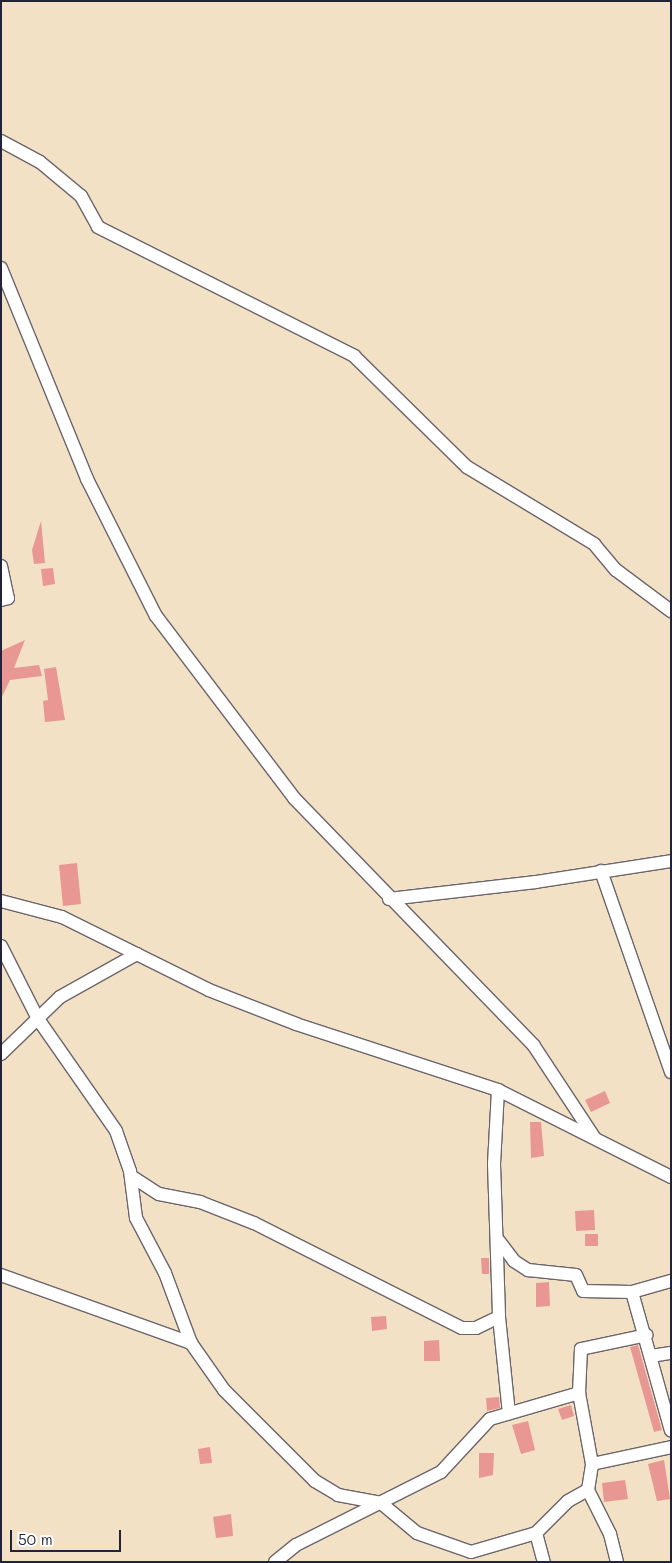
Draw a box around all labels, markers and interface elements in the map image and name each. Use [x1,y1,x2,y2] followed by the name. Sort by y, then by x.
[12,1520,124,1552] scale bar
[18,1529,53,1549] text: 50 m

